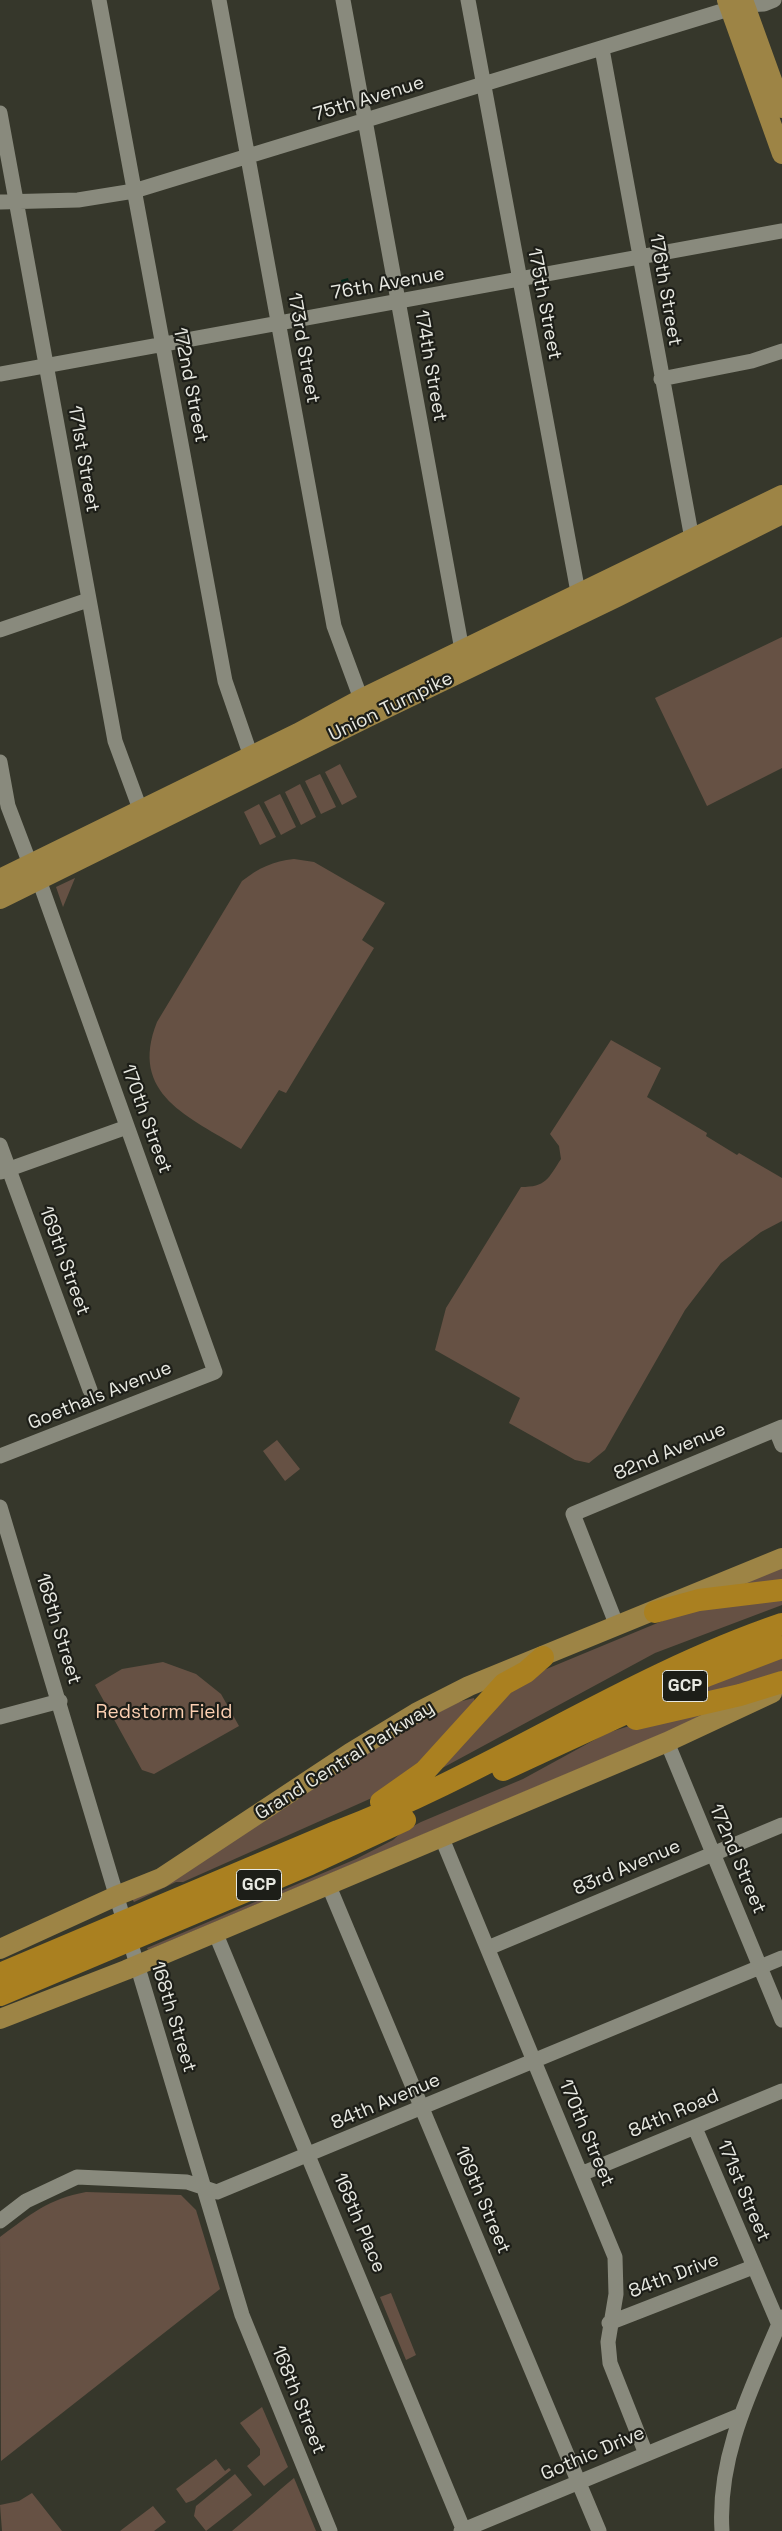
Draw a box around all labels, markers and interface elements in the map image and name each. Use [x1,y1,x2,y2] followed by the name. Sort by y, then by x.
[311,71,427,127] street label: 75th Avenue
[644,232,686,348] street label: 176th Street
[522,246,566,362] street label: 175th Street
[330,263,446,305] street label: 76th Avenue
[282,291,324,405] street label: 173rd Street
[409,308,451,424] street label: 174th Street
[168,326,212,444] street label: 172nd Street
[62,404,104,514] street label: 171st Street
[325,667,457,747] street label: Union Turnpike
[116,1062,176,1176] street label: 170th Street
[34,1203,94,1319] street label: 169th Street
[25,1357,175,1435] street label: Goethals Avenue
[611,1418,729,1486] street label: 82nd Avenue
[30,1571,86,1687] street label: 168th Street
[662,1670,708,1702] road number: GCP
[251,1697,439,1825] street label: Grand Central Parkway
[96,1702,232,1724] park label: Redstorm Field
[704,1801,770,1917] street label: 172nd Street
[570,1835,684,1901] street label: 83rd Avenue
[236,1870,282,1900] road number: GCP
[145,1959,201,2075] street label: 168th Street
[328,2069,444,2135] street label: 84th Avenue
[553,2076,619,2190] street label: 170th Street
[626,2085,722,2143] street label: 84th Road
[711,2137,775,2245] street label: 171st Street
[449,2143,515,2257] street label: 169th Street
[328,2170,390,2276] street label: 168th Place
[626,2248,722,2304] street label: 84th Drive
[266,2343,330,2457] street label: 168th Street
[538,2422,648,2486] street label: Gothic Drive

